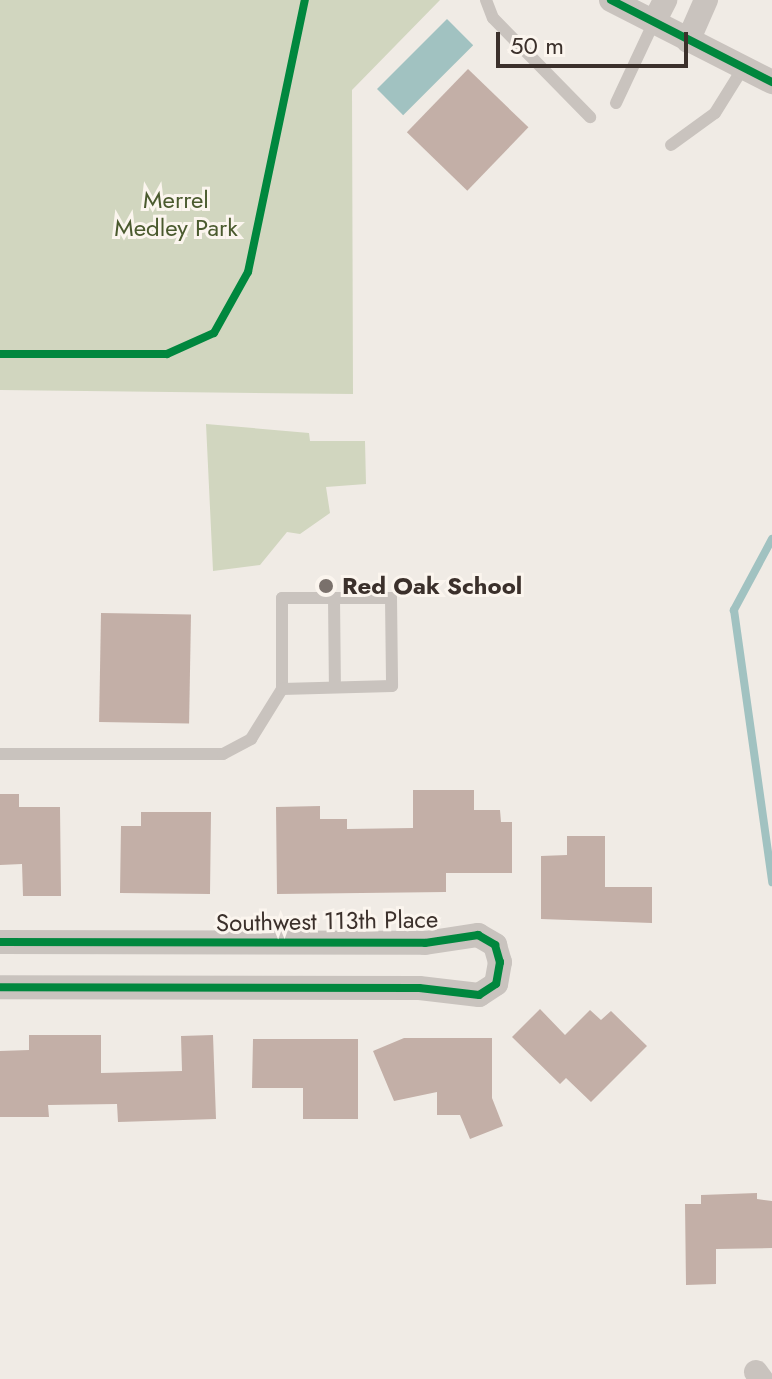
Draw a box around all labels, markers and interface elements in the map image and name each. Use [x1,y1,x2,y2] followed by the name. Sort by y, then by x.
[500,16,692,66] scale bar
[510,28,564,63] text: 50 m
[114,186,238,242] park label: Merrel Medley Park
[342,572,522,600] place label: Red Oak School
[317,577,335,595] marker: Red Oak School
[216,905,438,937] street label: Southwest 113th Place

